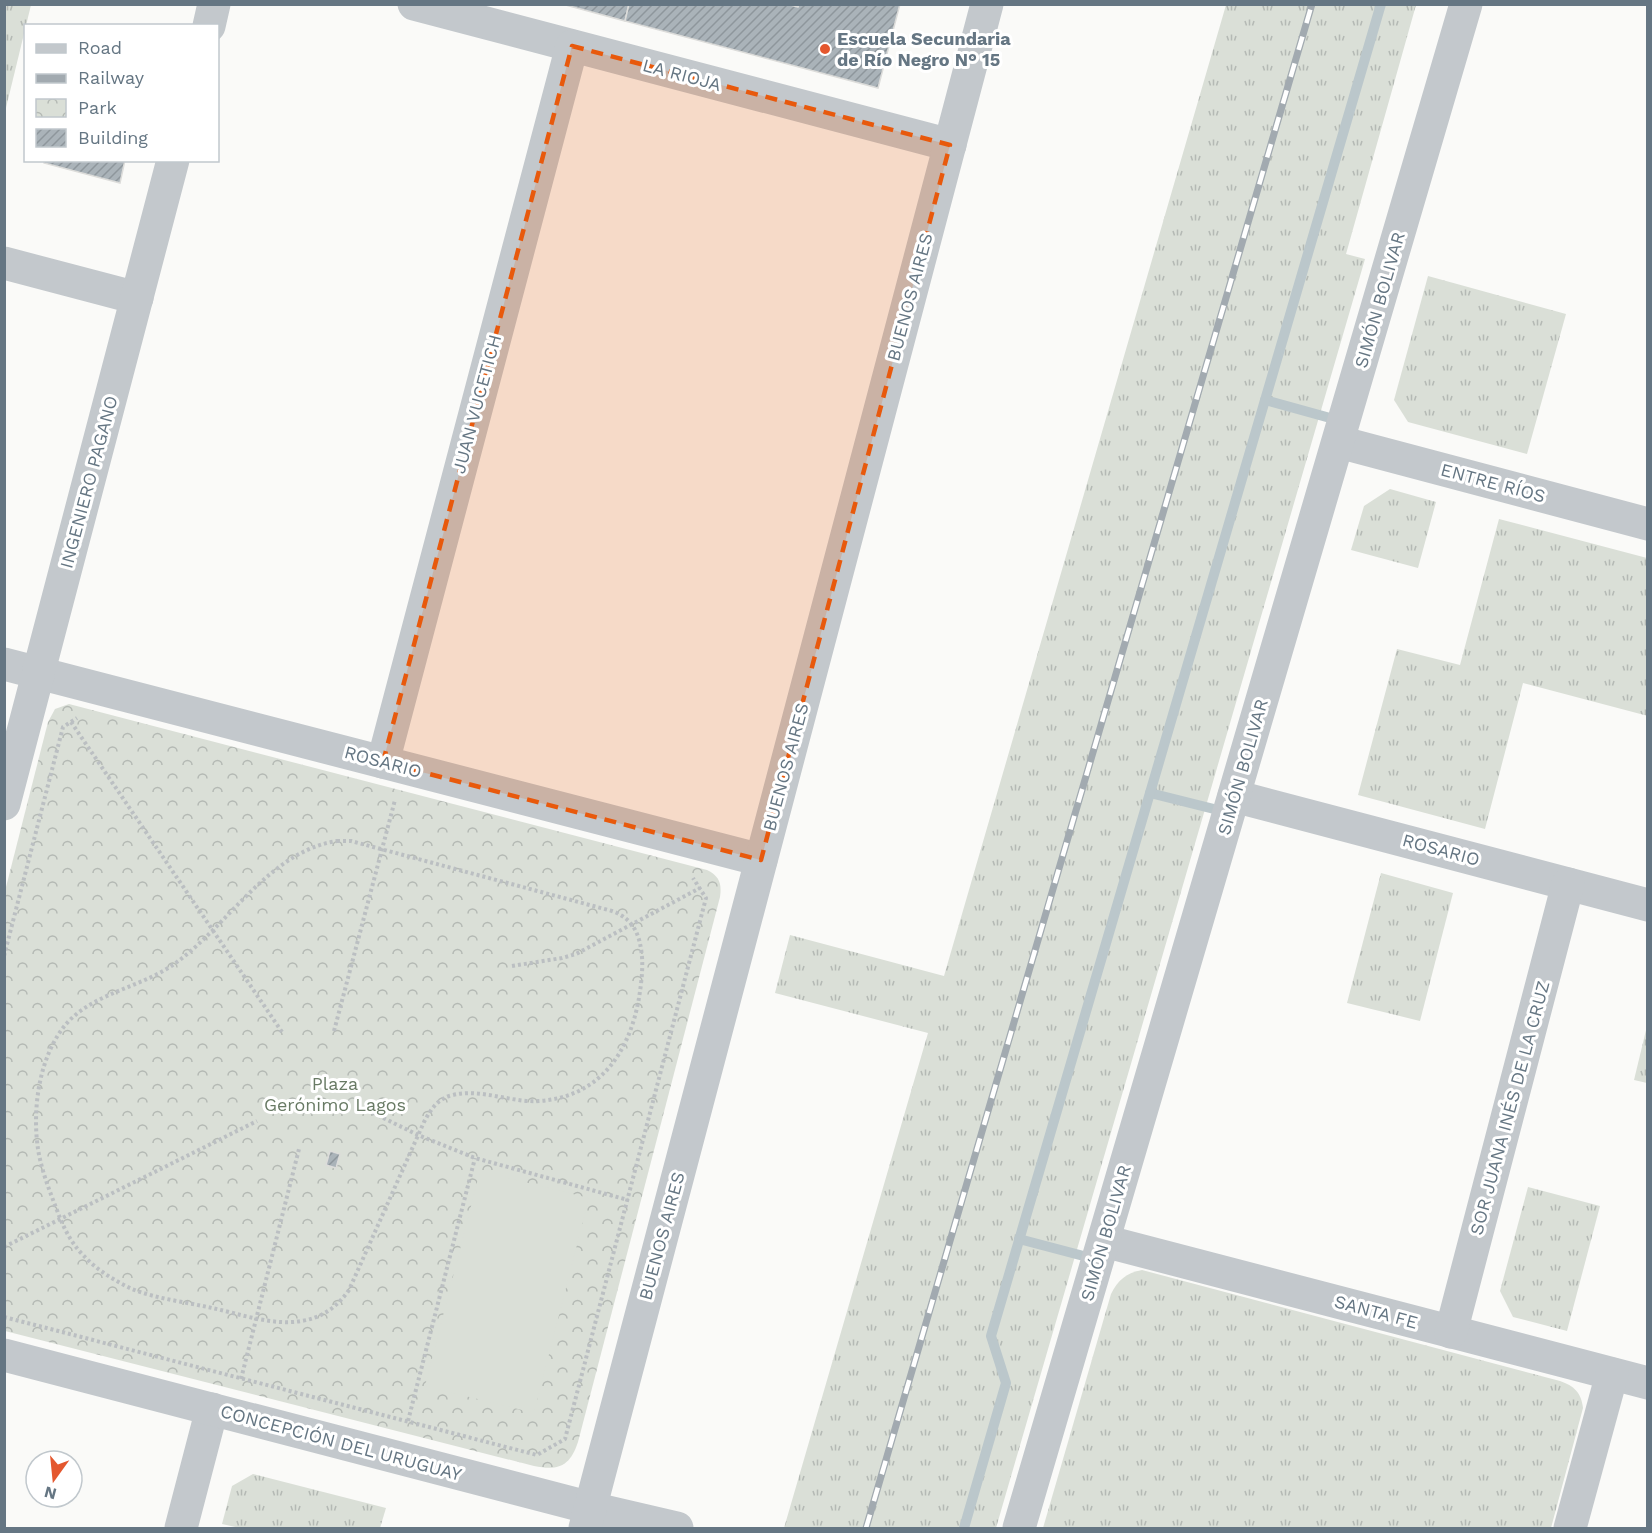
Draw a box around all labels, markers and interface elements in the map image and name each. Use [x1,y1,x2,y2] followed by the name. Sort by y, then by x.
[24,24,219,162] legend
[837,28,1011,70] place label: Escuela Secundaria de Río Negro N° 15
[78,37,122,58] text: Road
[818,42,832,56] marker: Escuela Secundaria de Río Negro N° 15
[641,54,724,95] street label: LA RIOJA
[78,67,145,88] text: Railway
[78,97,117,118] text: Park
[78,127,148,148] text: Building
[1350,229,1409,370] street label: SIMÓN BOLIVAR
[882,230,937,363] street label: BUENOS AIRES
[448,332,505,476] street label: JUAN VUCETICH
[55,393,122,570] street label: INGENIERO PAGANO
[1439,458,1548,507] street label: ENTRE RÍOS
[1213,696,1272,837] street label: SIMÓN BOLIVAR
[758,700,813,833] street label: BUENOS AIRES
[342,741,424,782] street label: ROSARIO
[1400,829,1482,870] street label: ROSARIO
[1465,978,1554,1237] street label: SOR JUANA INÉS DE LA CRUZ
[264,1073,406,1115] park label: Plaza Gerónimo Lagos
[1076,1162,1135,1303] street label: SIMÓN BOLIVAR
[634,1169,689,1302] street label: BUENOS AIRES
[1332,1290,1420,1333] street label: SANTA FE
[218,1400,465,1485] street label: CONCEPCIÓN DEL URUGUAY
[24,1449,84,1509] north arrow
[42,1482,58,1504] text: N

